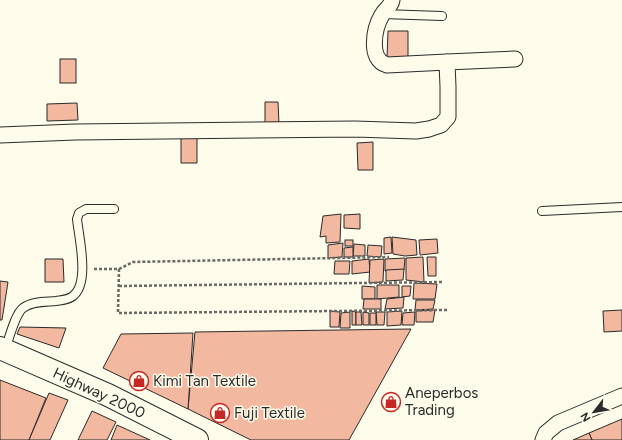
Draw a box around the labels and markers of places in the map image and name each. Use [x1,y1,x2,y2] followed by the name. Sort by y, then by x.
[128,370,150,392] shop icon: Kimi Tan Textile
[153,372,256,390] place label: Kimi Tan Textile
[405,384,478,419] place label: Aneperbos Trading
[380,391,402,413] shop icon: Aneperbos Trading
[209,402,231,424] shop icon: Fuji Textile
[234,404,305,422] place label: Fuji Textile

